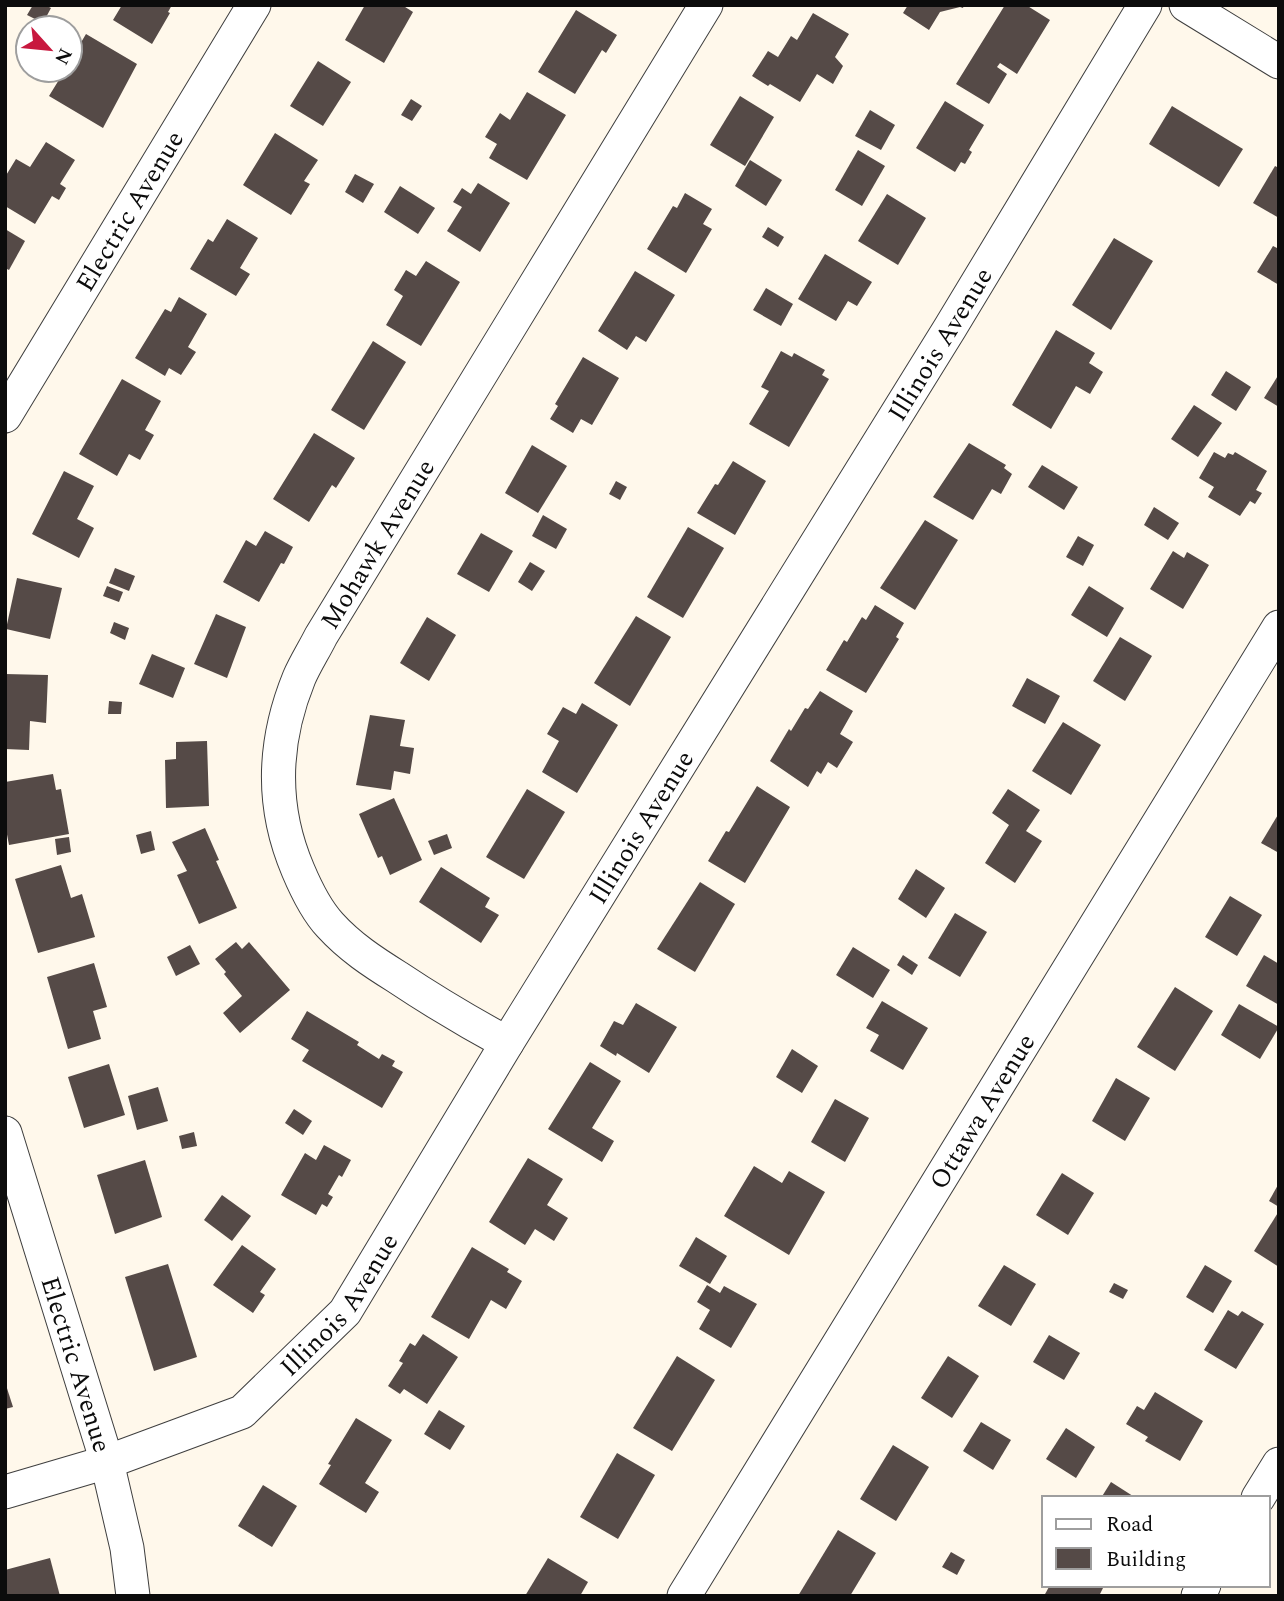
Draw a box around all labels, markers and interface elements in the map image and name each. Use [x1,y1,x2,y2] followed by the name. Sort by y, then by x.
[14,14,84,84] north arrow
[46,43,79,70] text: N
[66,123,195,300] street label: Electric Avenue
[878,260,1003,429] street label: Illinois Avenue
[311,451,445,637] street label: Mohawk Avenue
[579,743,705,912] street label: Illinois Avenue
[919,1026,1046,1197] street label: Ottawa Avenue
[271,1226,409,1386] street label: Illinois Avenue
[30,1271,122,1457] street label: Electric Avenue
[1042,1496,1270,1587] legend
[1106,1509,1153,1541] text: Road
[1106,1544,1186,1576] text: Building

